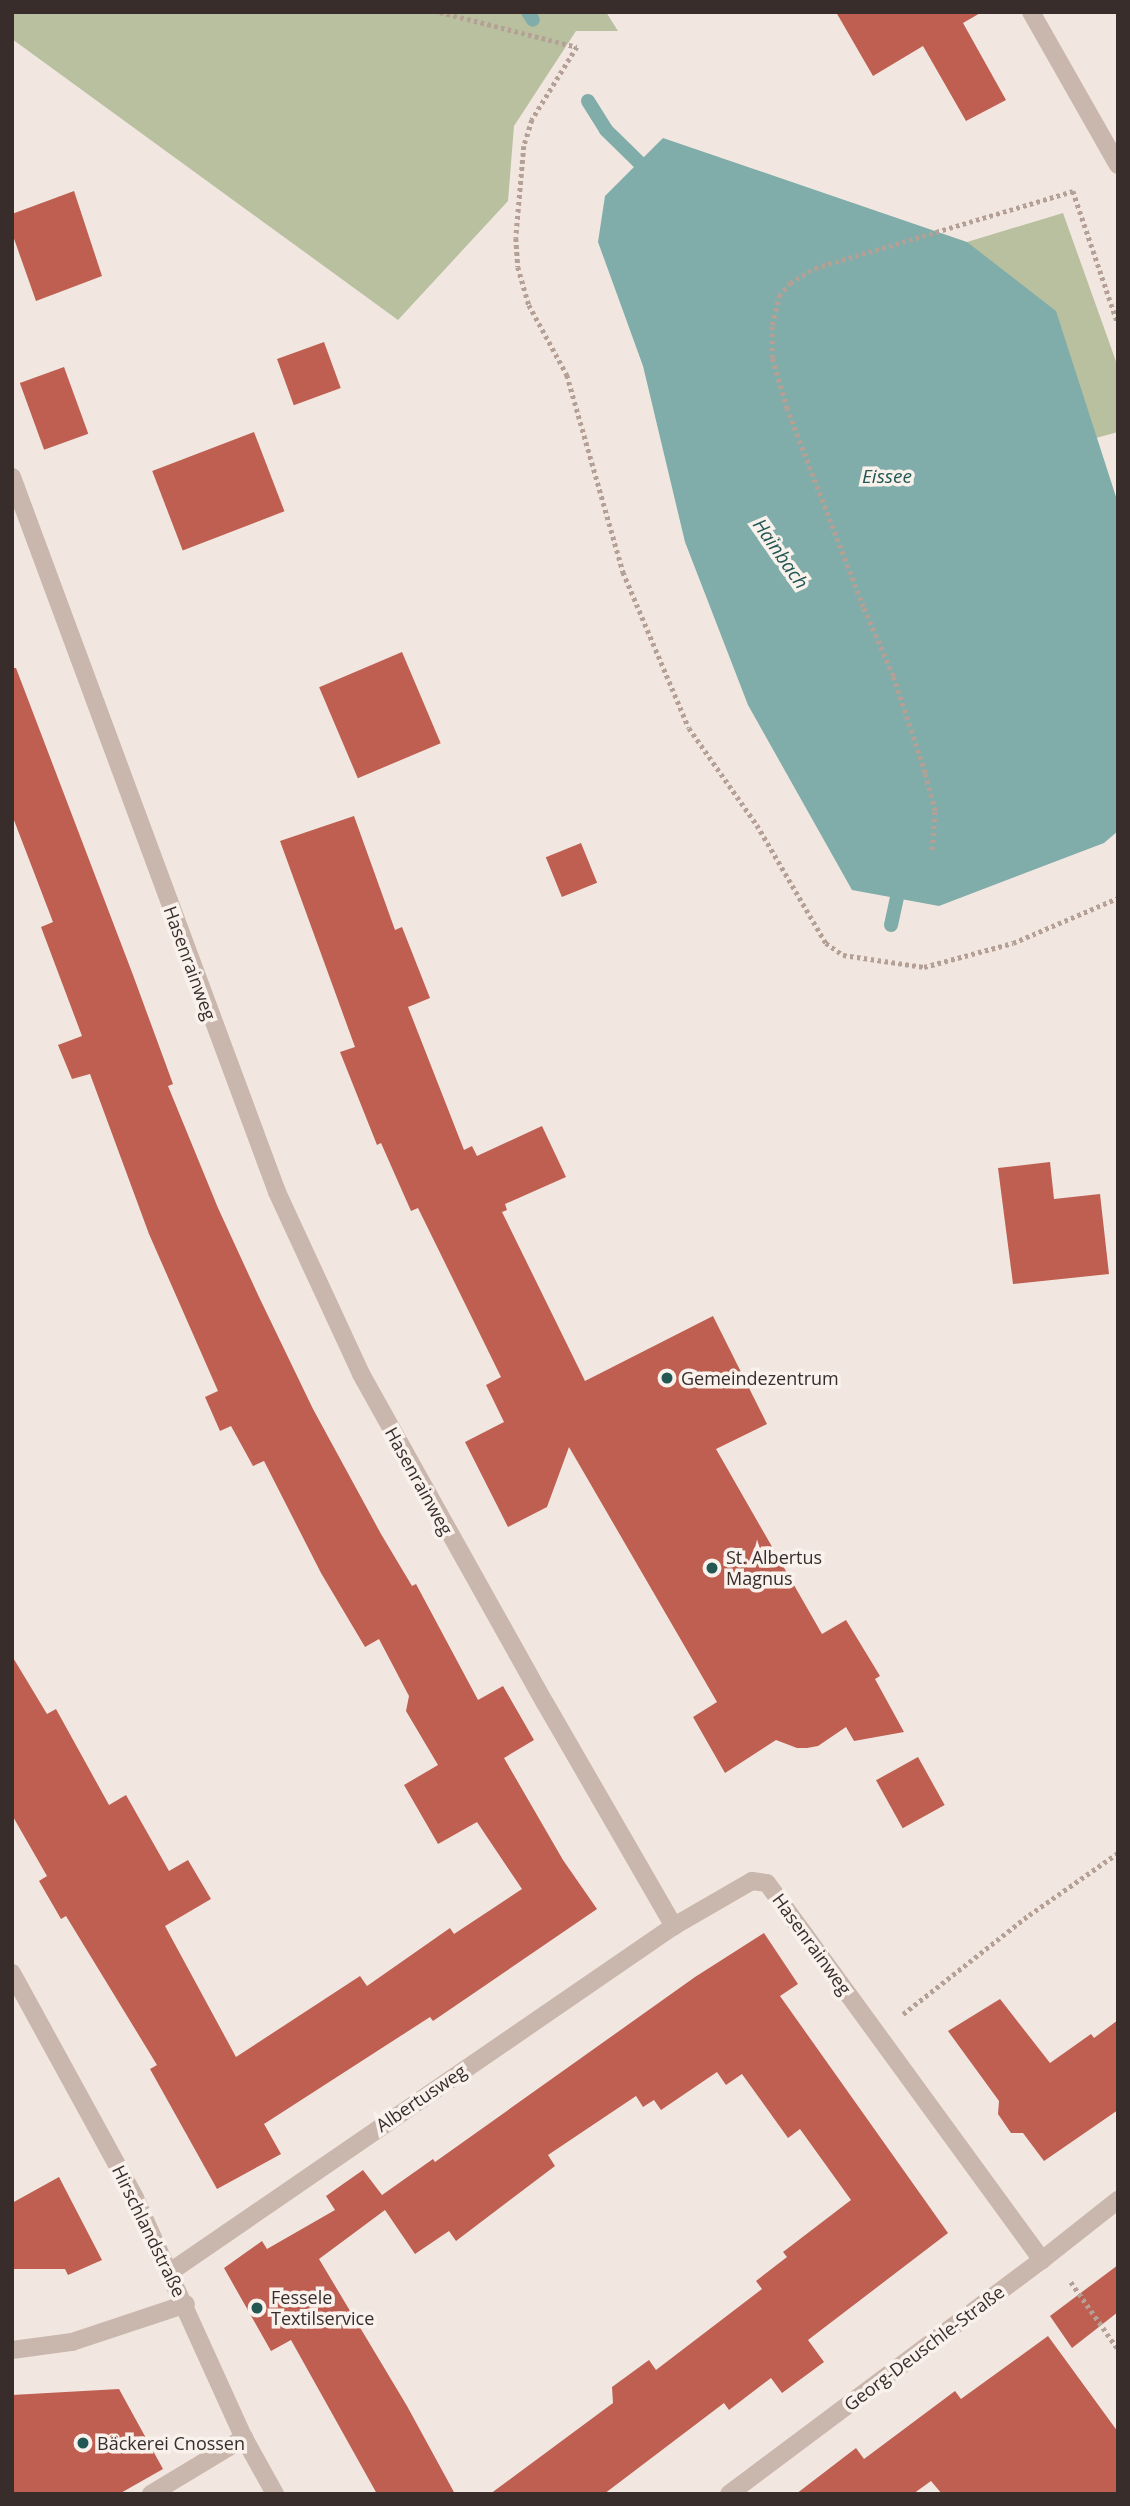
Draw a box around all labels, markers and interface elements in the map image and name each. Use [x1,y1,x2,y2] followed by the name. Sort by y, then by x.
[862,466,912,488] water label: Eissee
[748,514,812,594] water label: Hainbach
[159,903,221,1023] street label: Hasenrainweg
[681,1367,839,1389] place label: Gemeindezentrum
[659,1370,675,1386] marker: Gemeindezentrum
[381,1423,457,1539] street label: Hasenrainweg
[726,1547,822,1590] place label: St. Albertus Magnus
[704,1560,720,1576] marker: St. Albertus Magnus
[768,1889,856,1999] street label: Hasenrainweg
[372,2060,470,2136] street label: Albertusweg
[108,2162,190,2300] street label: Hirschlandstraße
[840,2281,1008,2415] street label: Georg-Deuschle-Straße
[271,2287,374,2330] place label: Fessele Textilservice
[249,2300,265,2316] marker: Fessele Textilservice
[97,2432,245,2454] place label: Bäckerei Cnossen
[75,2435,91,2451] marker: Bäckerei Cnossen

